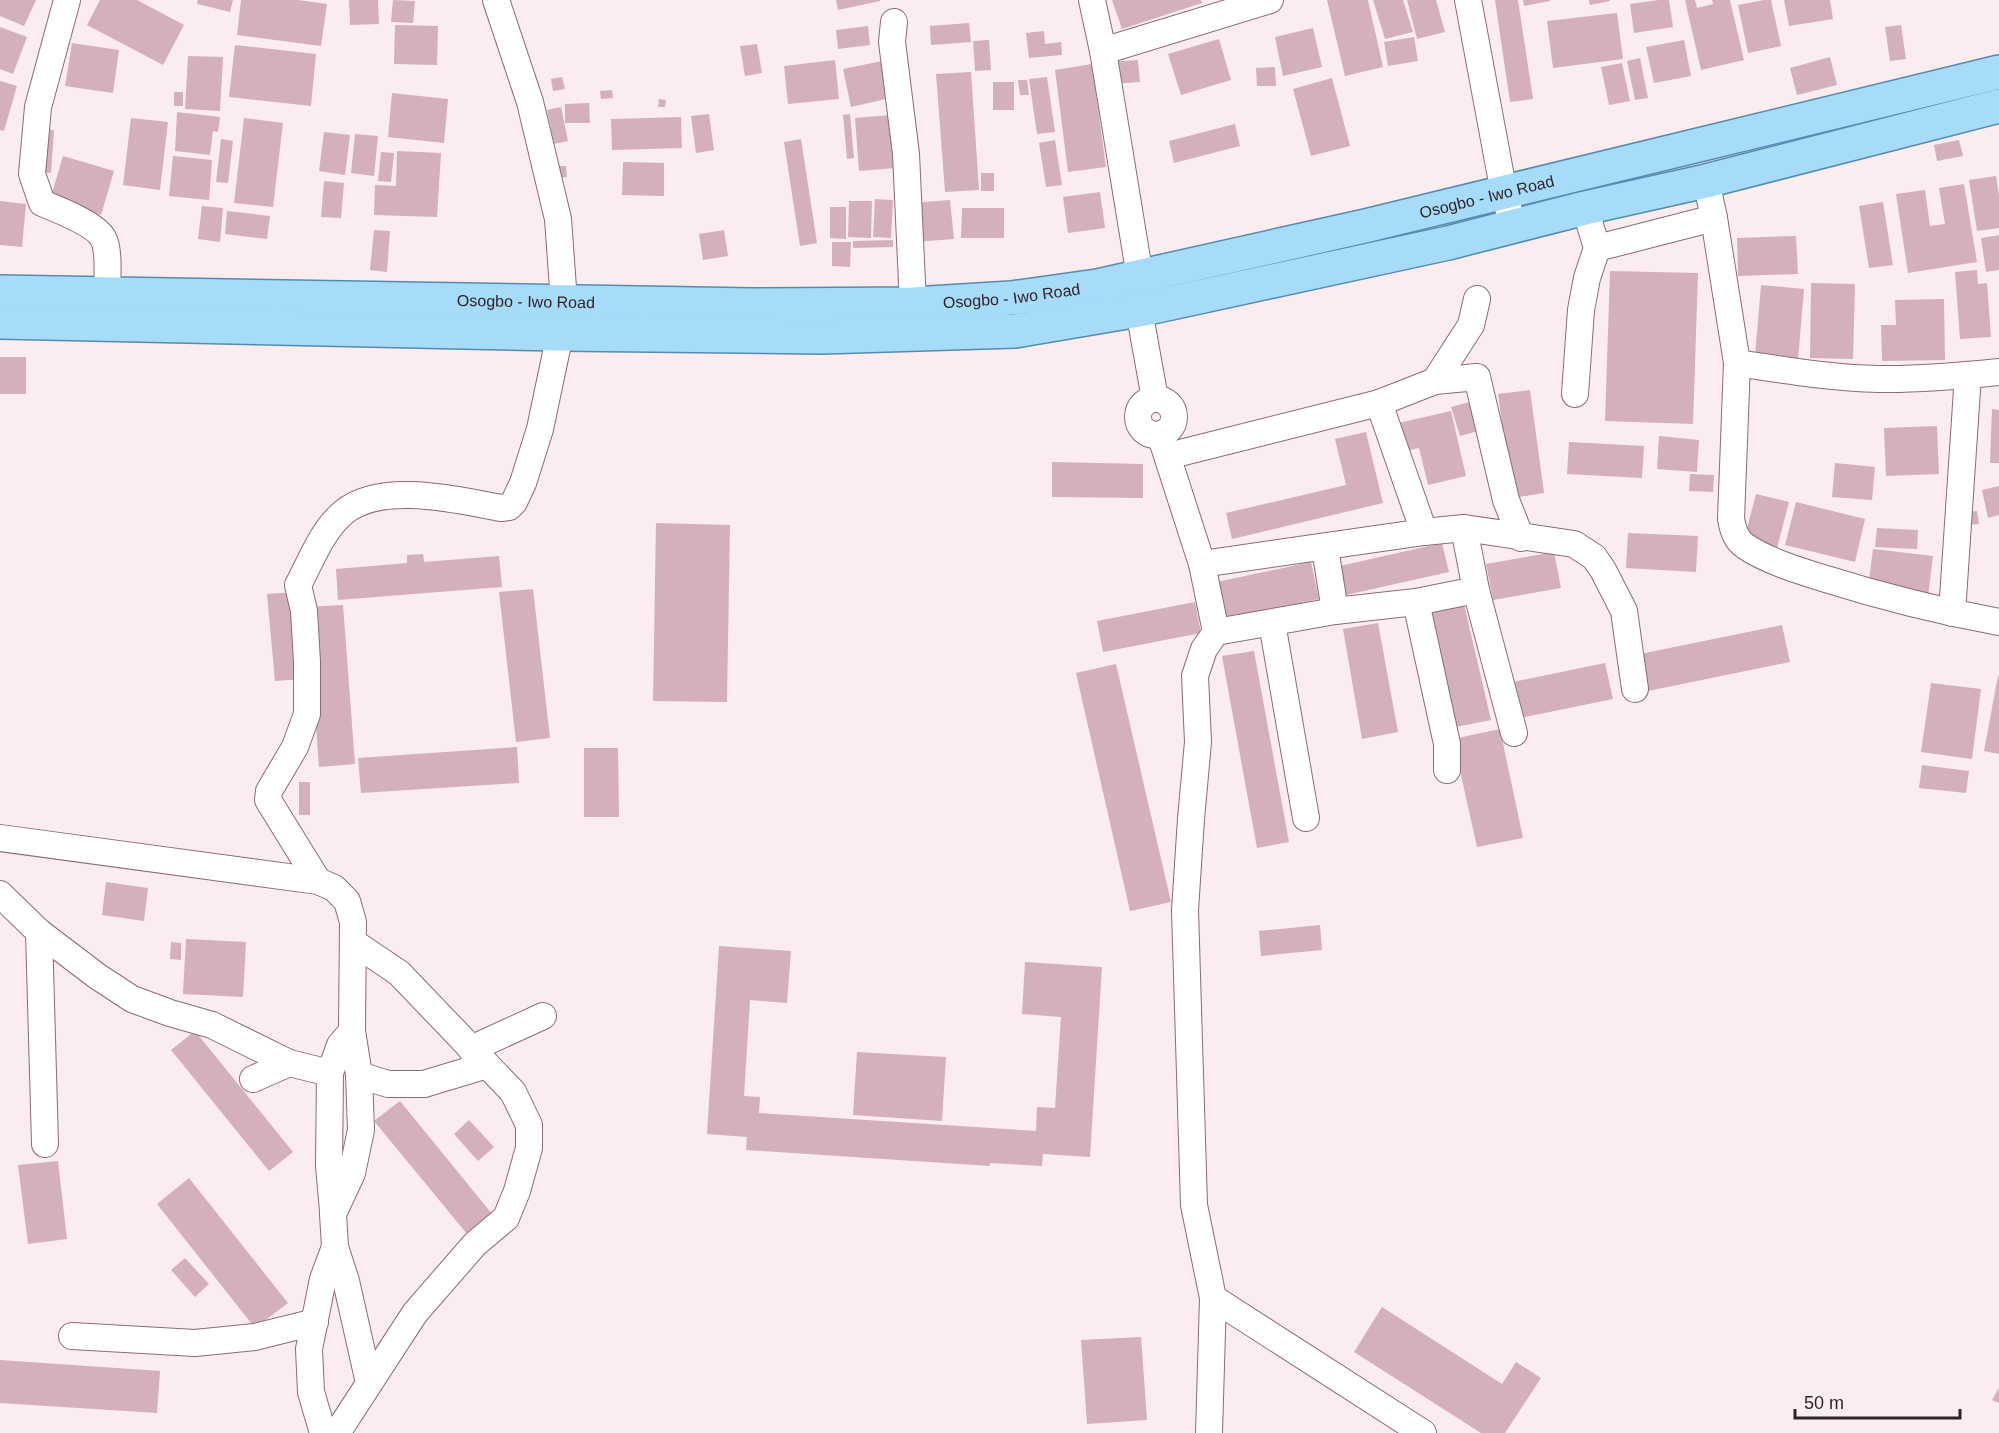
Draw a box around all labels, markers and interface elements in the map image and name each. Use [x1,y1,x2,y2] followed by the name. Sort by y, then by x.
[1418,172,1556,221] street label: Osogbo - Iwo Road
[942,280,1081,311] street label: Osogbo - Iwo Road
[457,291,595,311] street label: Osogbo - Iwo Road
[1795,1382,1960,1420] scale bar
[1804,1393,1844,1413] text: 50 m

